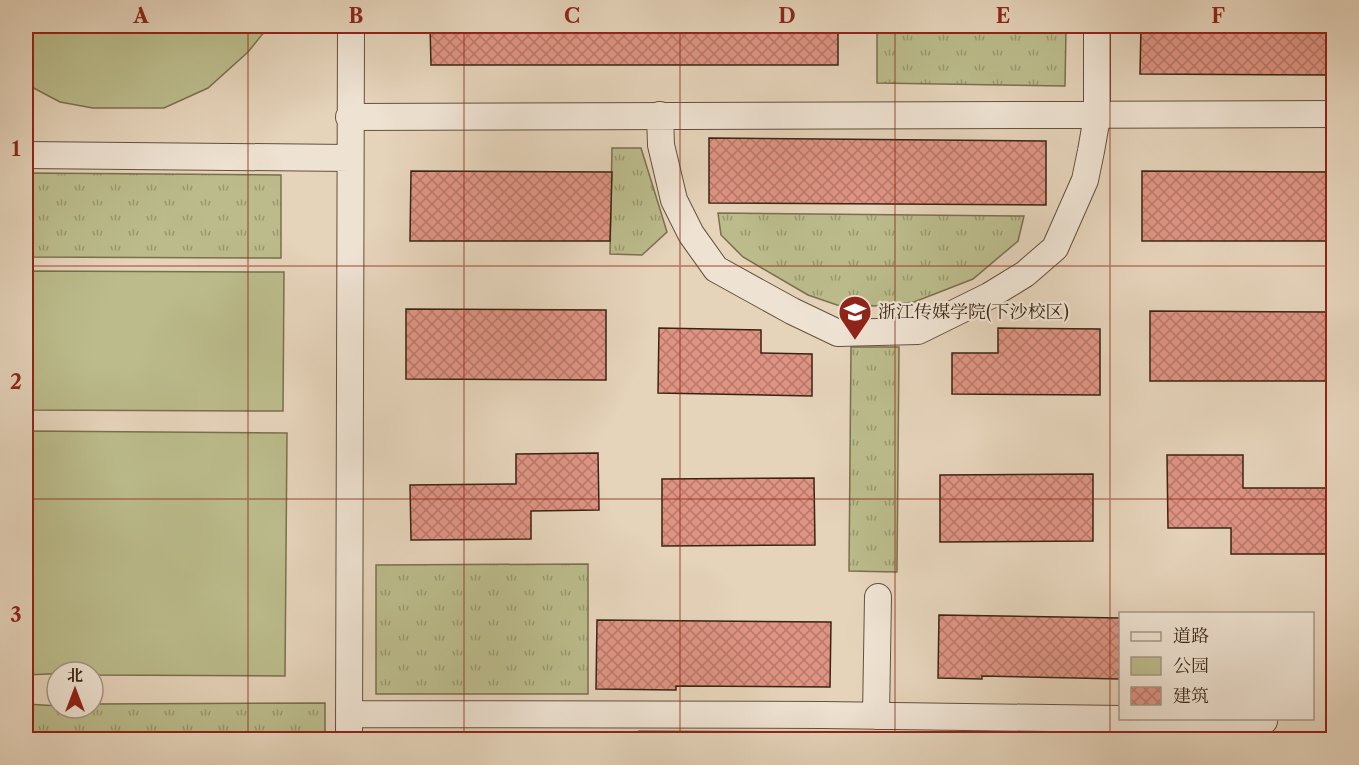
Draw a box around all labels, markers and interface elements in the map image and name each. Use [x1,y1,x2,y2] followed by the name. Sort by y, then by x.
[132,4,149,28] text: A
[349,4,364,28] text: B
[564,4,580,28] text: C
[778,4,796,28] text: D
[996,4,1010,28] text: E
[1211,4,1225,28] text: F
[12,137,21,161] text: 1
[837,294,873,341] school or university icon: 浙江传媒学院(下沙校区)
[878,301,1069,323] place label: 浙江传媒学院(下沙校区)
[10,370,22,394] text: 2
[10,603,22,627] text: 3
[1119,612,1314,720] legend
[1173,625,1209,647] text: 道路
[1173,655,1209,677] text: 公园
[45,660,105,720] north arrow
[67,665,83,685] text: 北
[1173,685,1209,707] text: 建筑

